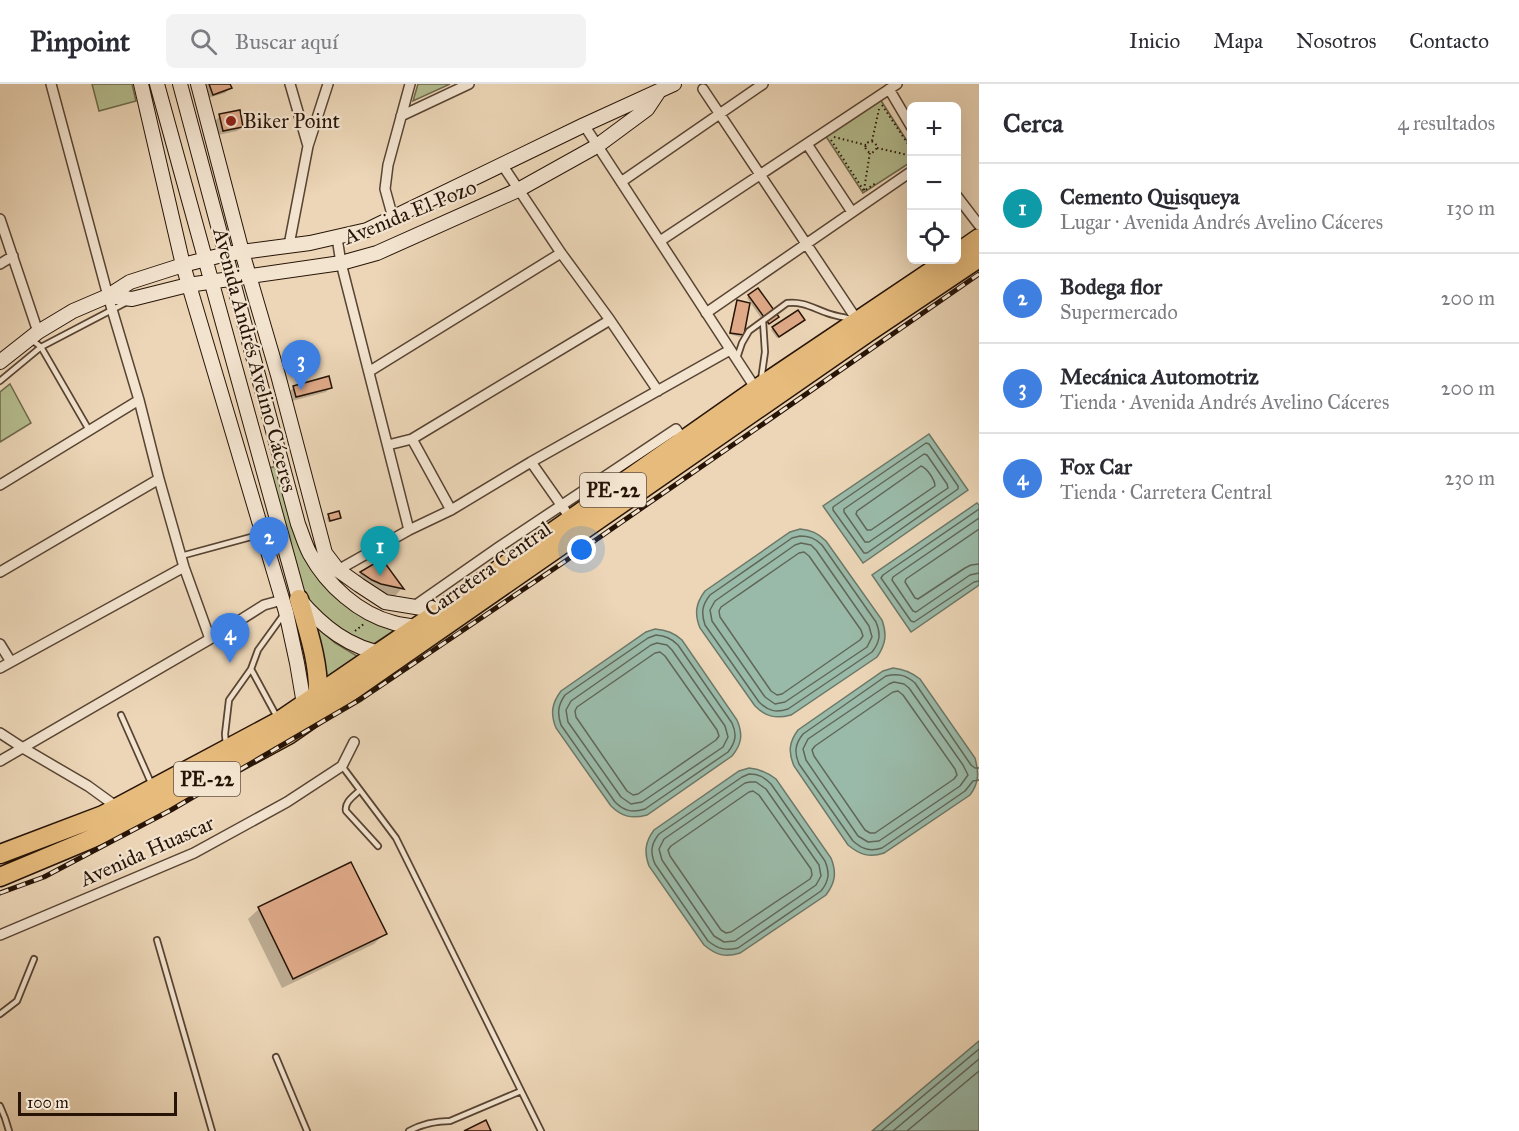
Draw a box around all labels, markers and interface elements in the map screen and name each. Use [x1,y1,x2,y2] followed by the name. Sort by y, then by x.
[166,14,586,68] search box
[30,24,130,59] text: Pinpoint
[187,25,220,58] icon: search
[235,28,338,55] text: Buscar aquí
[1129,28,1180,54] text: Inicio
[1213,28,1263,54] text: Mapa
[1296,28,1376,54] text: Nosotros
[1409,28,1489,54] text: Contacto
[907,102,961,264] map controls
[907,102,961,156] button: +
[1003,107,1063,139] text: Cerca
[243,108,341,134] place label: Biker Point
[1397,111,1495,135] text: 4 resultados
[224,114,238,128] marker: Biker Point
[907,156,961,210] button: −
[339,173,480,251] street label: Avenida El Pozo
[1060,183,1239,210] text: Cemento Quisqueya
[1019,196,1026,220] text: 1
[1446,196,1495,220] text: 130 m
[907,210,961,264] button: locate
[1060,210,1383,234] text: Lugar · Avenida Andrés Avelino Cáceres
[207,224,303,495] street label: Avenida Andrés Avelino Cáceres
[1060,273,1162,300] text: Bodega flor
[1018,286,1027,310] text: 2
[1441,286,1495,310] text: 200 m
[1060,300,1178,324] text: Supermercado
[282,340,320,390] pin: 3
[1060,363,1259,390] text: Mecánica Automotriz
[1019,376,1027,400] text: 3
[1441,376,1495,400] text: 200 m
[1060,390,1389,414] text: Tienda · Avenida Andrés Avelino Cáceres
[1060,453,1132,480] text: Fox Car
[1017,466,1028,490] text: 4
[1444,466,1495,490] text: 230 m
[580,473,646,507] road number: PE-22
[1060,480,1272,504] text: Tienda · Carretera Central
[419,515,557,622] street label: Carretera Central
[250,518,288,567] pin: 2
[360,526,400,576] pin: 1
[567,535,596,564] your location
[210,614,250,663] pin: 4
[174,762,240,796] road number: PE-22
[75,810,218,893] street label: Avenida Huascar
[18,1089,177,1116] scale bar
[27,1093,69,1112] text: 100 m

